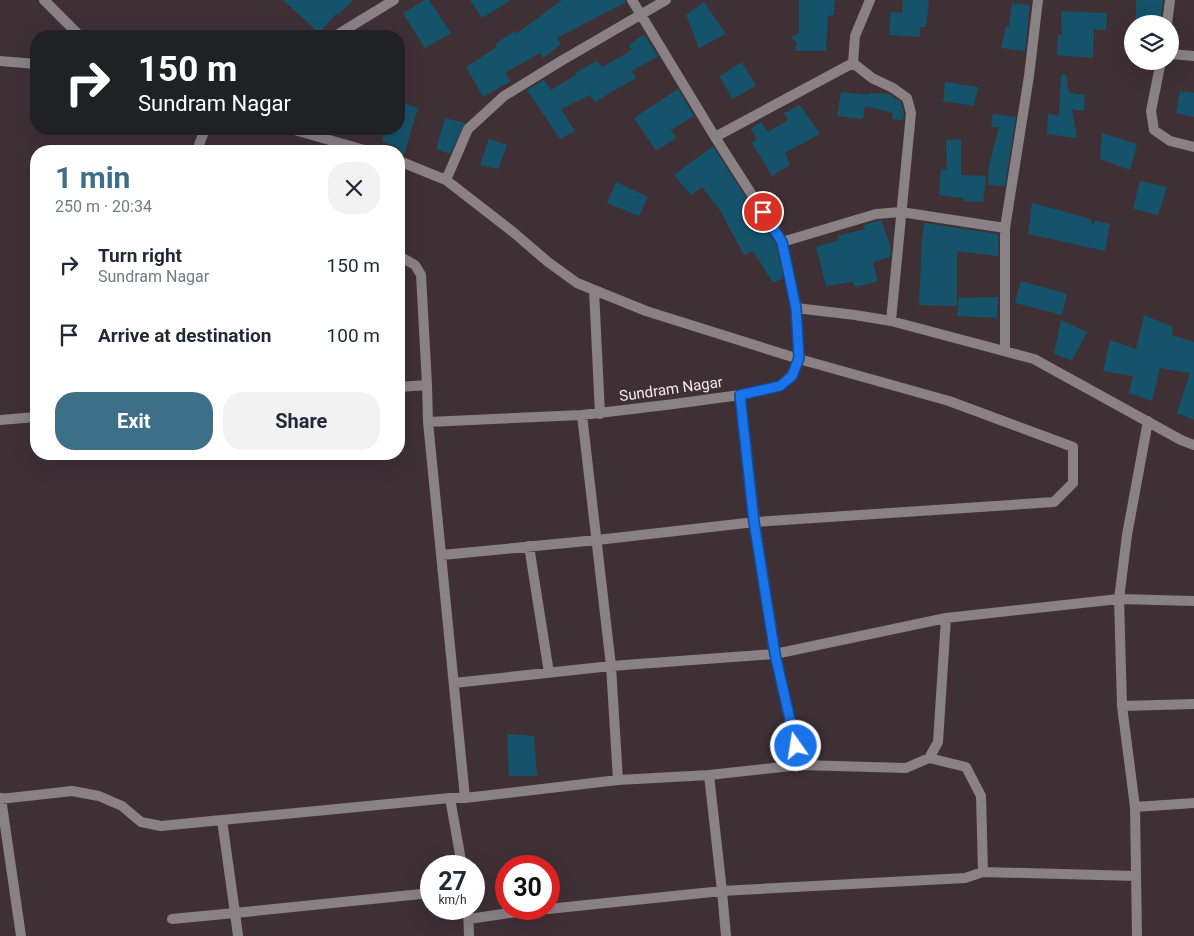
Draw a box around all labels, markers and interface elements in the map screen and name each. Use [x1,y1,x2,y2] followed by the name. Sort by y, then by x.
[1124,15,1179,70] map controls
[1124,15,1179,70] button: layers
[138,49,237,90] text: 150 m
[55,50,120,115] icon: right
[138,91,291,116] text: Sundram Nagar
[55,160,130,195] text: 1 min
[328,162,380,214] button: close
[742,191,784,233] pin
[55,197,152,216] text: 250 m · 20:34
[749,198,777,226] icon: arrive
[98,244,182,267] text: Turn right
[55,251,83,279] icon: right
[327,254,380,277] text: 150 m
[98,267,209,286] text: Sundram Nagar
[55,321,83,349] icon: arrive
[98,324,271,347] text: Arrive at destination
[327,324,380,347] text: 100 m
[618,373,724,405] street label: Sundram Nagar
[55,392,213,450] button: Exit
[223,392,380,450] button: Share
[769,719,821,771] position arrow
[495,855,560,920] speed limit sign: 30
[438,867,467,896] text: 27
[438,893,467,907] text: km/h

